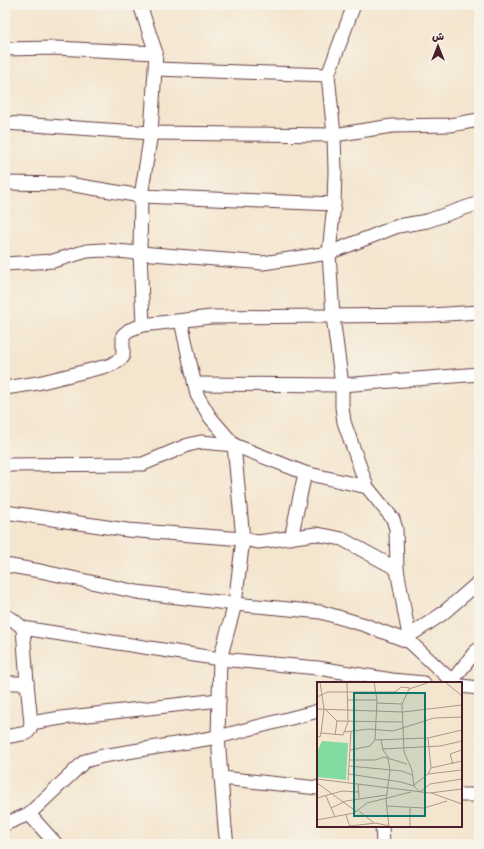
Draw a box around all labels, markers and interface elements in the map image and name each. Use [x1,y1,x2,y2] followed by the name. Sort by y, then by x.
[418,26,458,66] north arrow
[432,29,444,44] text: ش
[317,682,462,827] inset map

